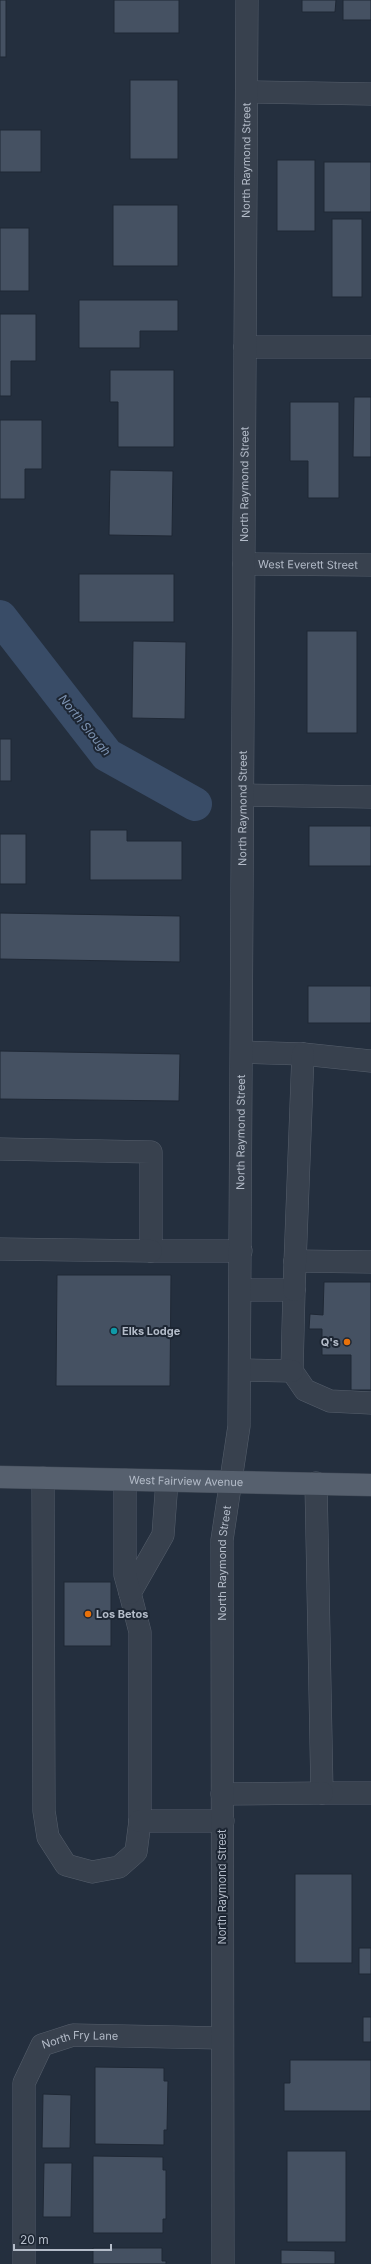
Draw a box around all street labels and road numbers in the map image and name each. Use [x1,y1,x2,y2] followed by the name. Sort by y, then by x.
[239,102,253,218] street label: North Raymond Street
[237,426,252,542] street label: North Raymond Street
[258,557,358,572] street label: West Everett Street
[235,750,250,866] street label: North Raymond Street
[233,1074,248,1190] street label: North Raymond Street
[129,1473,243,1489] street label: West Fairview Avenue
[215,1504,234,1621] street label: North Raymond Street
[215,1829,229,1945] street label: North Raymond Street
[40,2028,118,2052] street label: North Fry Lane

